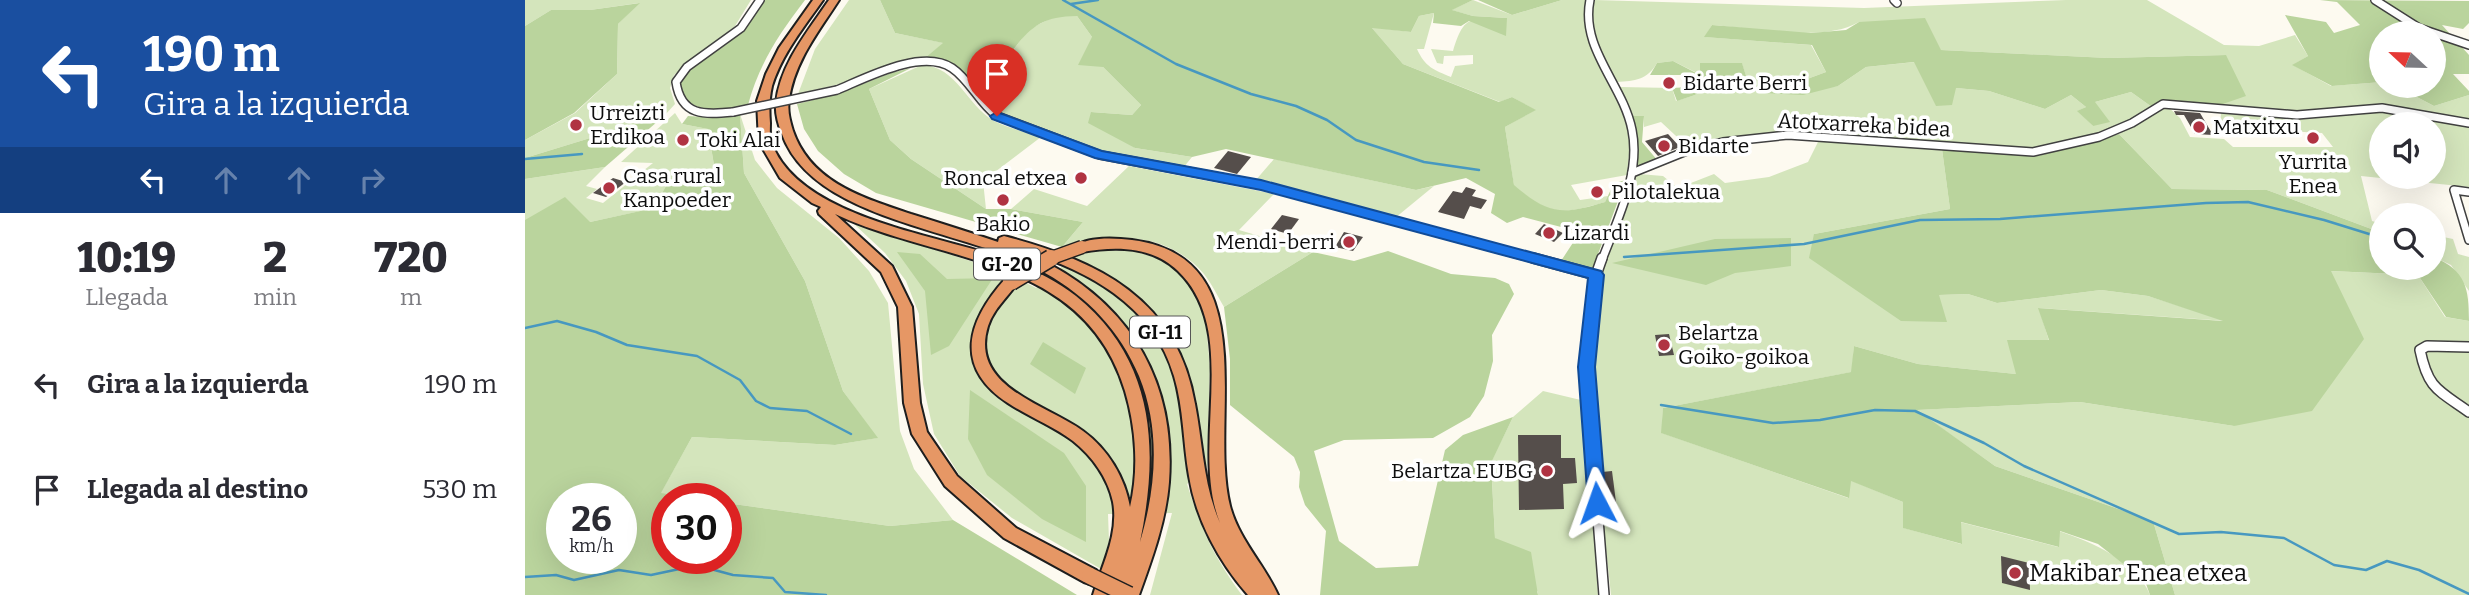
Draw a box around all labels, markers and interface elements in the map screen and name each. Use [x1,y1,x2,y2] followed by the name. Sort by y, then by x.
[2369,21,2447,98] north arrow
[2369,21,2446,280] map controls
[143,25,280,84] text: 190 m
[28,28,119,119] icon: left
[967,44,1027,116] pin
[978,55,1016,93] icon: arrive
[1683,70,1807,96] place label: Bidarte Berri
[1661,75,1677,91] marker: Bidarte Berri
[143,85,410,123] text: Gira a la izquierda
[590,100,666,150] place label: Urreizti Erdikoa
[1777,107,1952,143] street label: Atotxarreka bidea
[2369,112,2446,189] button: sound
[2213,114,2299,140] place label: Matxitxu
[568,117,584,133] marker: Urreizti Erdikoa
[2191,119,2207,135] marker: Matxitxu
[697,127,780,153] place label: Toki Alai
[2305,130,2321,146] marker: Yurrita Enea
[675,132,691,148] marker: Toki Alai
[1678,133,1749,159] place label: Bidarte
[1656,138,1672,154] marker: Bidarte
[2279,149,2348,199] place label: Yurrita Enea
[134,161,172,199] icon: left
[207,161,245,199] icon: ahead
[280,161,318,199] icon: ahead
[353,161,391,199] icon: right
[623,163,731,213] place label: Casa rural Kanpoeder
[943,165,1068,191] place label: Roncal etxea
[1073,170,1089,186] marker: Roncal etxea
[1611,179,1721,205] place label: Pilotalekua
[601,180,617,196] marker: Casa rural Kanpoeder
[1589,184,1605,200] marker: Pilotalekua
[995,192,1011,208] marker: Bakio
[2369,203,2446,280] button: search
[976,211,1030,237] place label: Bakio
[1563,220,1630,246] place label: Lizardi
[1541,225,1557,241] marker: Lizardi
[1216,229,1335,255] place label: Mendi-berri
[77,233,176,283] text: 10:19
[263,233,287,283] text: 2
[374,233,448,283] text: 720
[1341,234,1357,250] marker: Mendi-berri
[974,248,1040,280] road number: GI-20
[85,283,168,311] text: Llegada
[253,283,297,311] text: min
[400,283,422,311] text: m
[1130,316,1190,348] road number: GI-11
[1678,320,1810,370] place label: Belartza Goiko-goikoa
[1656,337,1672,353] marker: Belartza Goiko-goikoa
[28,366,66,404] icon: left
[87,369,309,400] text: Gira a la izquierda
[425,369,497,400] text: 190 m
[1391,458,1533,484] place label: Belartza EUBG
[1539,463,1555,479] marker: Belartza EUBG
[1560,466,1634,540] position arrow
[28,471,66,509] icon: arrive
[87,474,308,505] text: Llegada al destino
[422,474,497,505] text: 530 m
[651,483,742,574] speed limit sign: 30
[571,498,612,540] text: 26
[569,535,614,557] text: km/h
[2029,559,2247,587] place label: Makibar Enea etxea
[2007,565,2023,581] marker: Makibar Enea etxea

